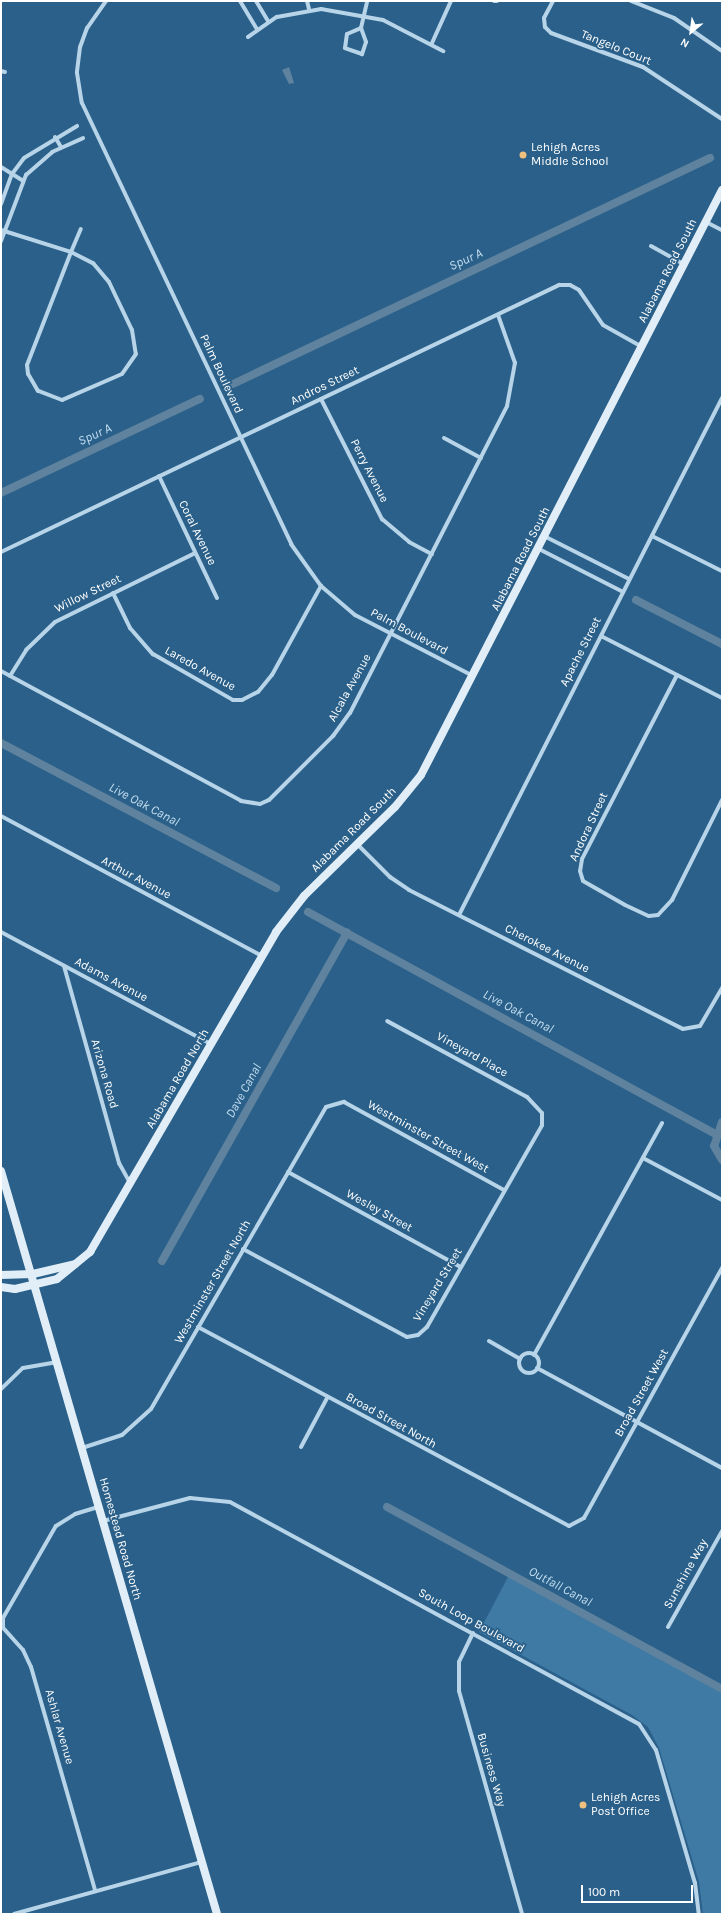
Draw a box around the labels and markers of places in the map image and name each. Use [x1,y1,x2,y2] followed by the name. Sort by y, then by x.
[531,141,608,169] place label: Lehigh Acres Middle School
[518,150,528,160] marker: Lehigh Acres Middle School
[591,1791,660,1819] place label: Lehigh Acres Post Office
[578,1800,588,1810] marker: Lehigh Acres Post Office

